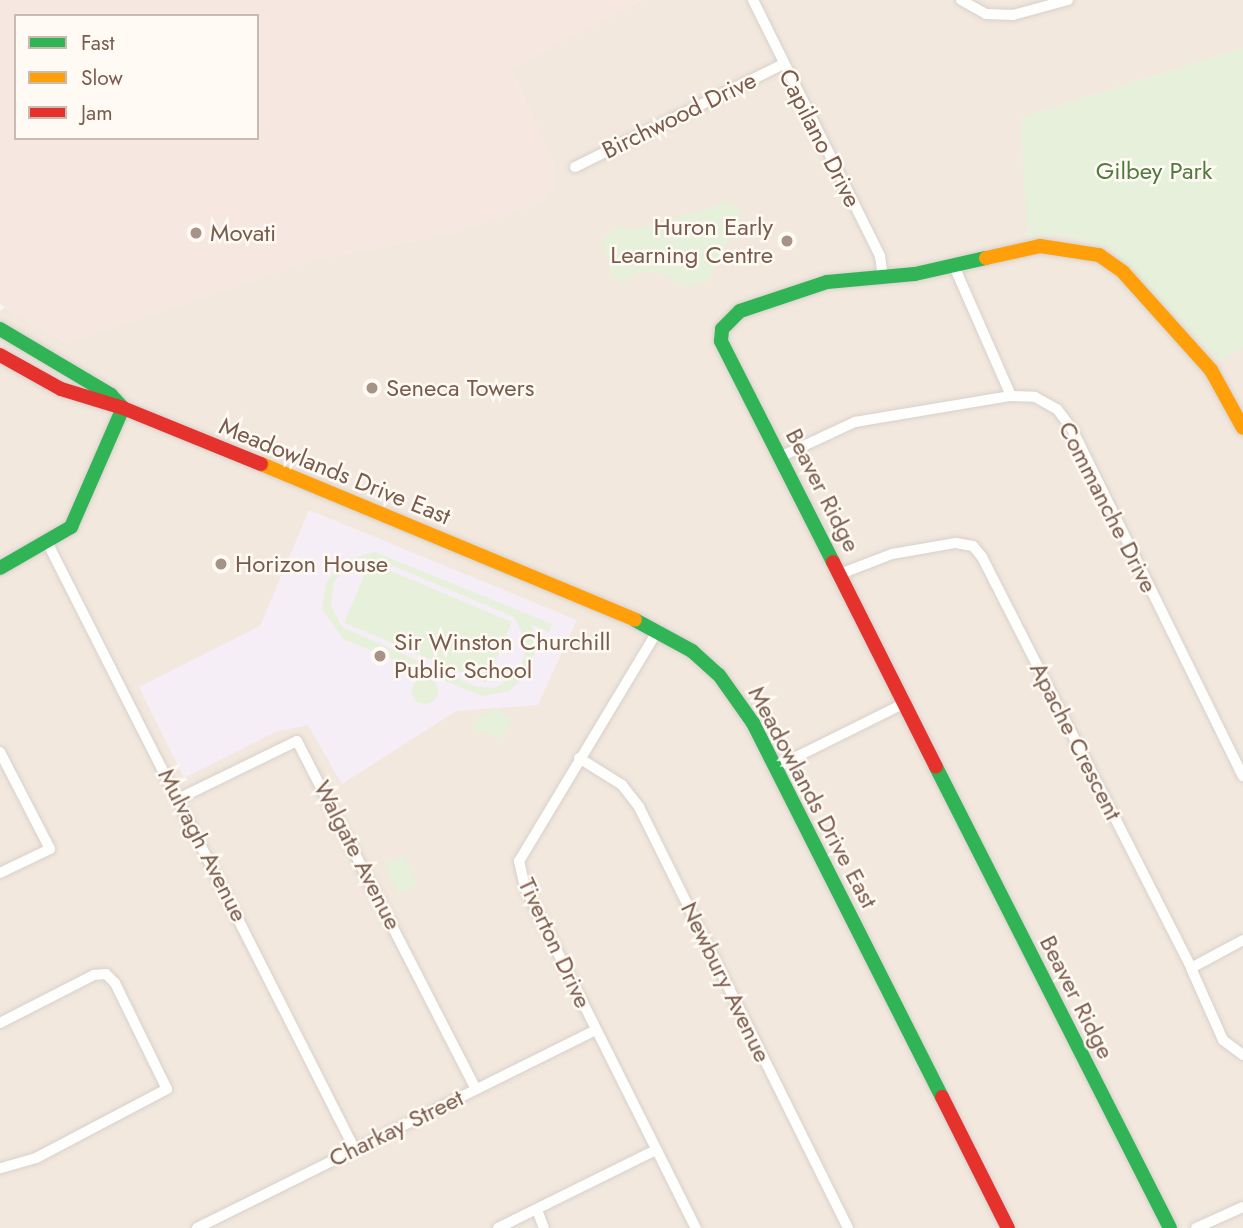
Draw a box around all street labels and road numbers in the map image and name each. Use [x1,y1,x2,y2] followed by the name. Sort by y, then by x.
[773,64,867,212] street label: Capilano Drive
[597,65,761,165] street label: Birchwood Drive
[215,411,455,531] street label: Meadowlands Drive East
[1052,417,1164,597] street label: Commanche Drive
[780,424,866,556] street label: Beaver Ridge
[1024,657,1128,825] street label: Apache Crescent
[742,681,884,913] street label: Meadowlands Drive East
[152,764,254,926] street label: Mulvagh Avenue
[308,776,408,934] street label: Walgate Avenue
[512,873,598,1013] street label: Tiverton Drive
[675,897,777,1067] street label: Newbury Avenue
[1034,931,1120,1063] street label: Beaver Ridge
[324,1083,468,1173] street label: Charkay Street

